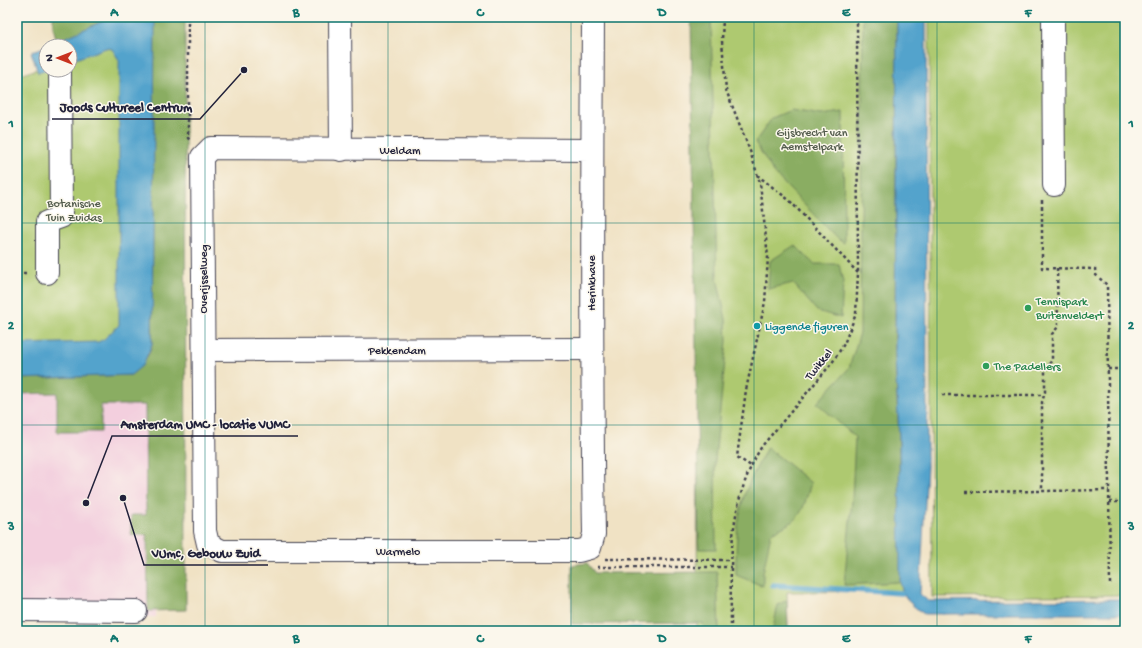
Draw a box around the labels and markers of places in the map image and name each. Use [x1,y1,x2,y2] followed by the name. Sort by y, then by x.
[52,94,200,119] callout: Joods Cultureel Centrum
[1035,296,1105,324] place label: Tennispark Buitenveldert
[1023,303,1033,313] marker: Tennispark Buitenveldert
[752,321,762,331] marker: Liggende figuren
[765,321,849,335] place label: Liggende figuren
[981,361,991,371] marker: The Padellers
[993,361,1061,375] place label: The Padellers
[112,411,298,436] callout: Amsterdam UMC - locatie VUMC
[144,540,268,565] callout: VUmc, Gebouw Zuid

